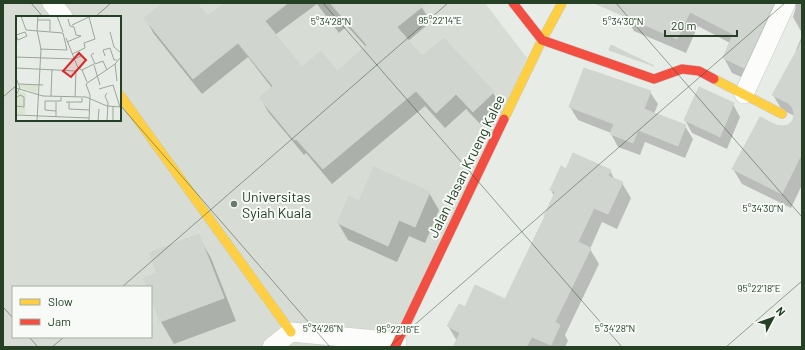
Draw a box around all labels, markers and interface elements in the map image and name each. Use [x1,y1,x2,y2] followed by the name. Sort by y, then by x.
[665,12,737,38] scale bar
[418,14,462,26] text: 95°22'14"E
[311,15,351,27] text: 5°34'28"N
[603,15,643,27] text: 5°34'30"N
[16,16,121,121] inset map
[671,18,697,32] text: 20 m
[424,92,508,240] street label: Jalan Hasan Krueng Kalee
[242,188,311,221] place label: Universitas Syiah Kuala
[229,199,239,209] marker: Universitas Syiah Kuala
[743,202,783,214] text: 5°34'30"N
[737,282,781,294] text: 95°22'18"E
[12,286,152,338] legend
[48,294,73,308] text: Slow
[753,298,793,338] north arrow
[774,304,788,318] text: N
[48,314,71,328] text: Jam
[303,322,343,334] text: 5°34'26"N
[595,322,635,334] text: 5°34'28"N
[376,323,420,335] text: 95°22'16"E

